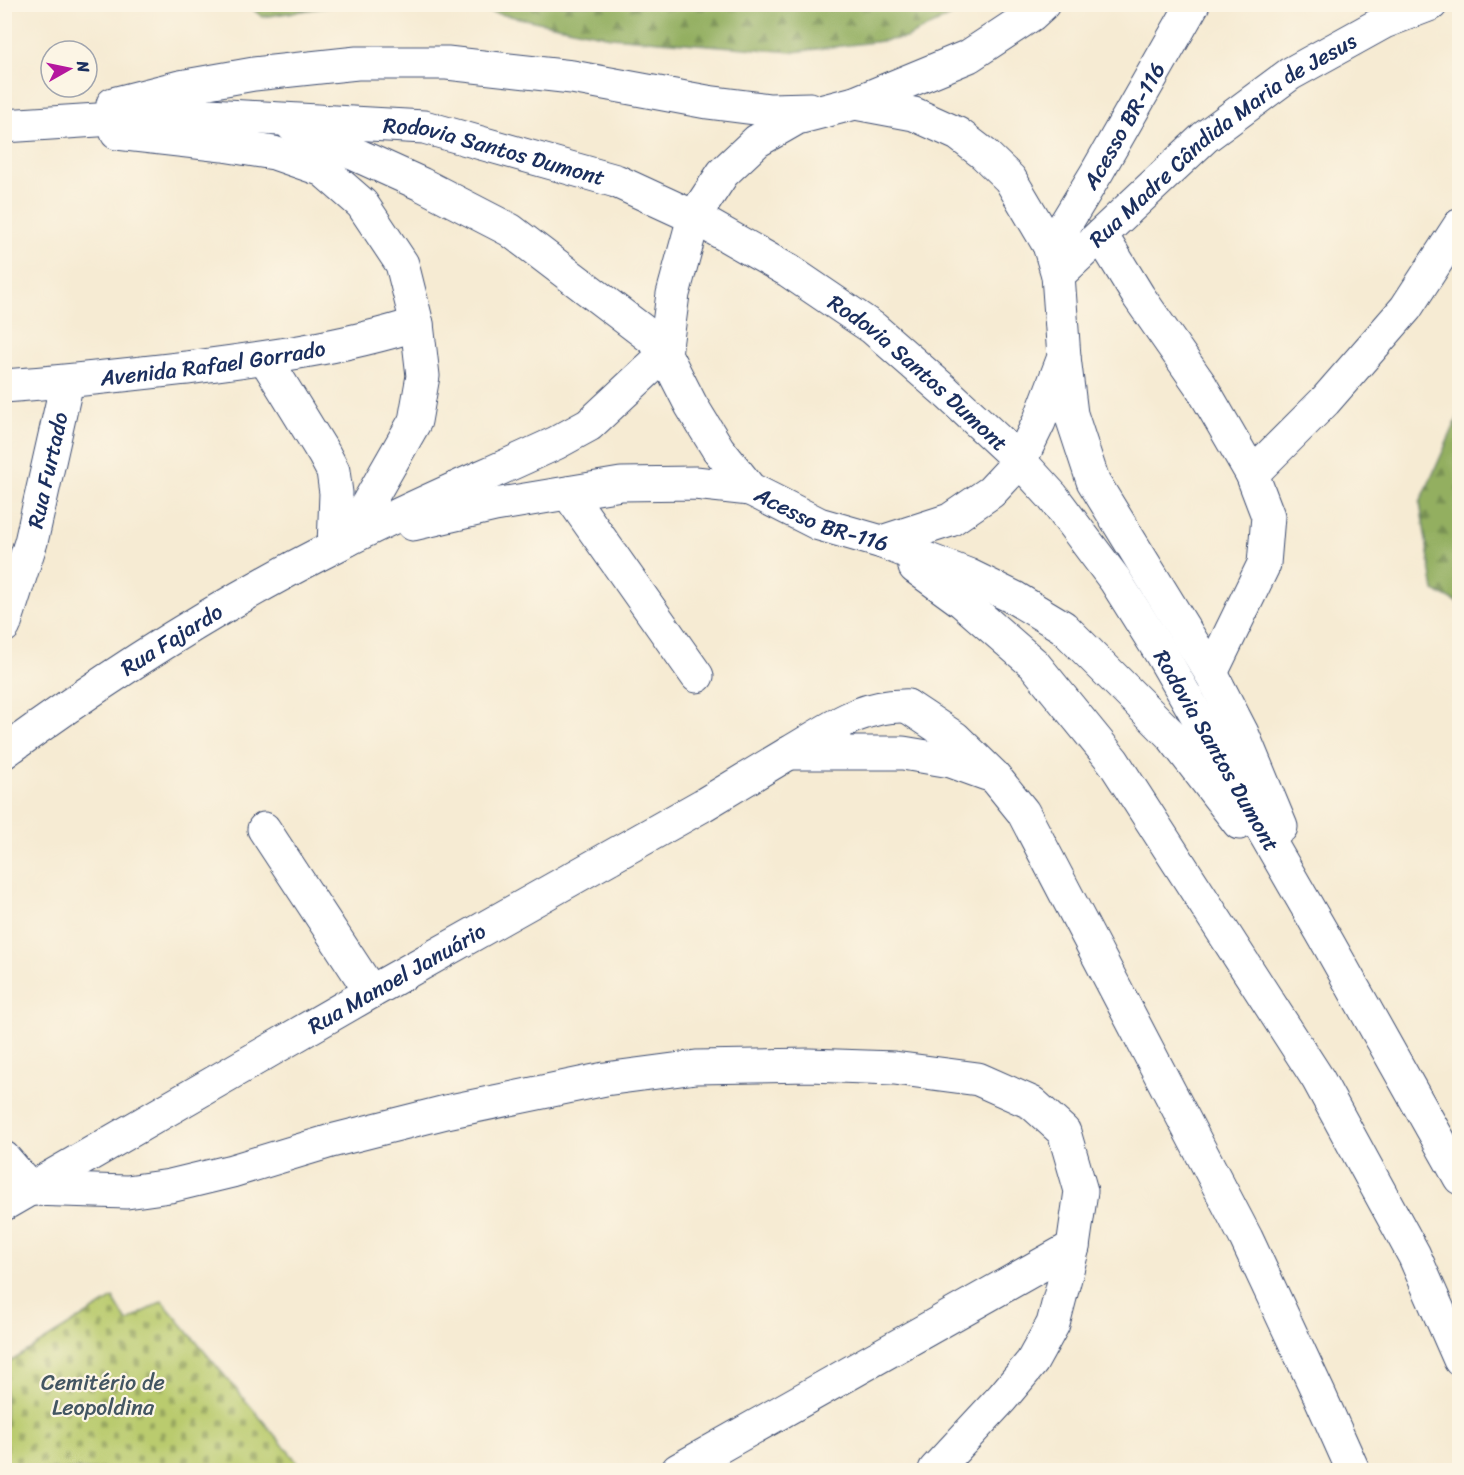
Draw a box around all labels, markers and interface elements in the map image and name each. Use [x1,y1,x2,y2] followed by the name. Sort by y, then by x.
[1079,22,1364,257] street label: Rua Madre Cândida Maria de Jesus
[39,39,99,99] north arrow
[1071,55,1176,198] street label: Acesso BR-116
[68,58,99,75] text: N
[382,106,610,197] street label: Rodovia Santos Dumont
[820,284,1018,462] street label: Rodovia Santos Dumont
[97,329,329,398] street label: Avenida Rafael Gorrado
[16,408,80,532] street label: Rua Furtado
[747,475,893,563] street label: Acesso BR-116
[112,593,231,686] street label: Rua Fajardo
[1143,642,1291,859] street label: Rodovia Santos Dumont
[300,912,494,1045] street label: Rua Manoel Januário
[41,1363,165,1427] park label: Cemitério de Leopoldina

